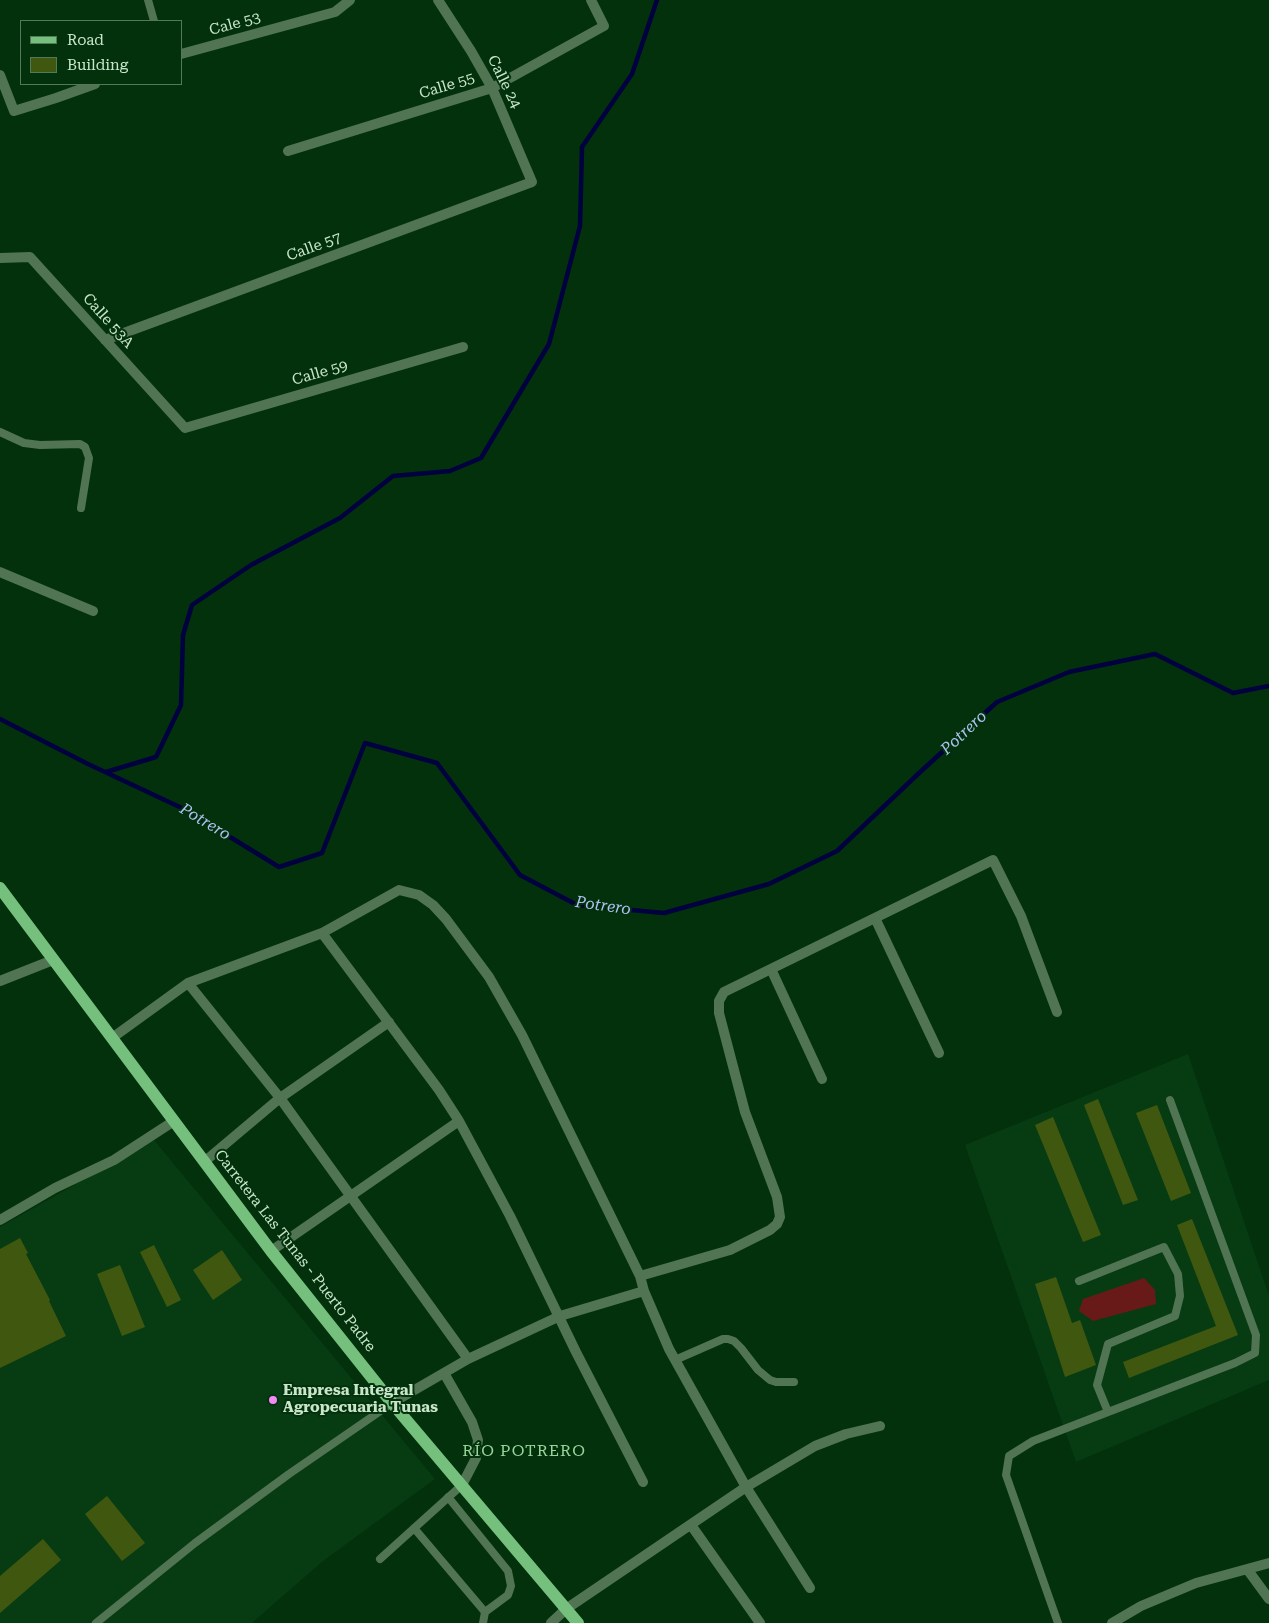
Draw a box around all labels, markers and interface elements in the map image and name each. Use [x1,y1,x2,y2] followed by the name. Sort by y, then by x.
[207,9,263,39] street label: Cale 53
[20,20,182,85] legend
[67,31,104,49] text: Road
[483,52,525,112] street label: Calle 24
[67,56,128,74] text: Building
[417,69,477,103] street label: Calle 55
[284,229,344,265] street label: Calle 57
[79,290,137,352] street label: Calle 53A
[290,356,350,390] street label: Calle 59
[937,707,991,759] water label: Potrero
[176,799,234,845] water label: Potrero
[574,893,632,919] water label: Potrero
[211,1147,379,1355] street label: Carretera Las Tunas - Puerto Padre
[283,1382,438,1417] place label: Empresa Integral Agropecuaria Tunas
[267,1394,279,1406] marker: Empresa Integral Agropecuaria Tunas
[461,1441,587,1461] district label: RÍO POTRERO

